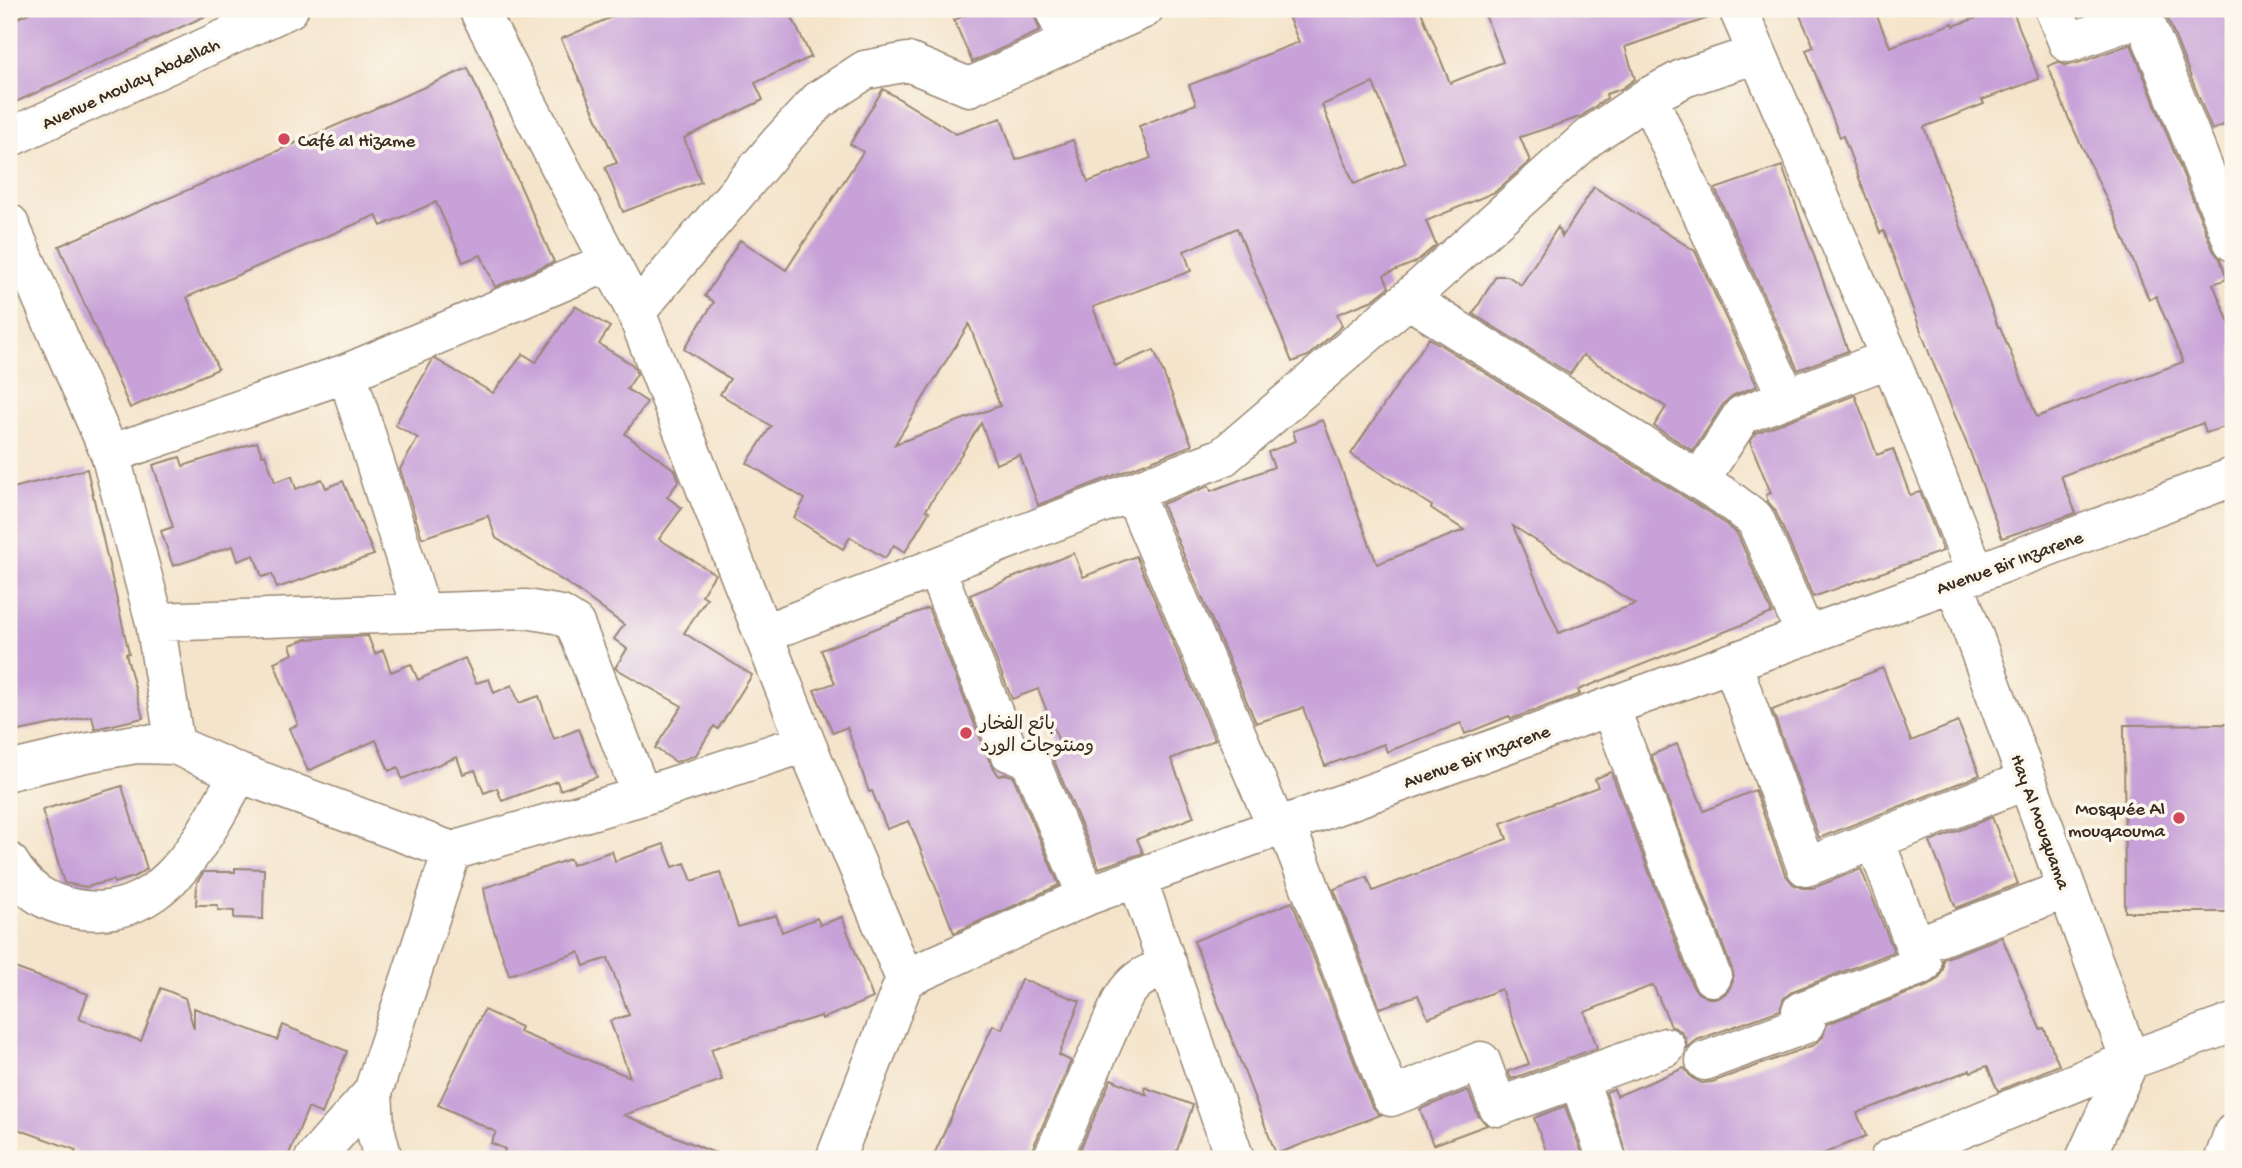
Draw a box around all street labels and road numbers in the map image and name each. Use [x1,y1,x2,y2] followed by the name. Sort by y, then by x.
[39,34,224,136] street label: Avenue Moulay Abdellah
[1934,527,2087,602] street label: Avenue Bir Inzarene
[1401,721,1554,796] street label: Avenue Bir Inzarene
[2004,752,2074,894] street label: Hay Al Mouquama

